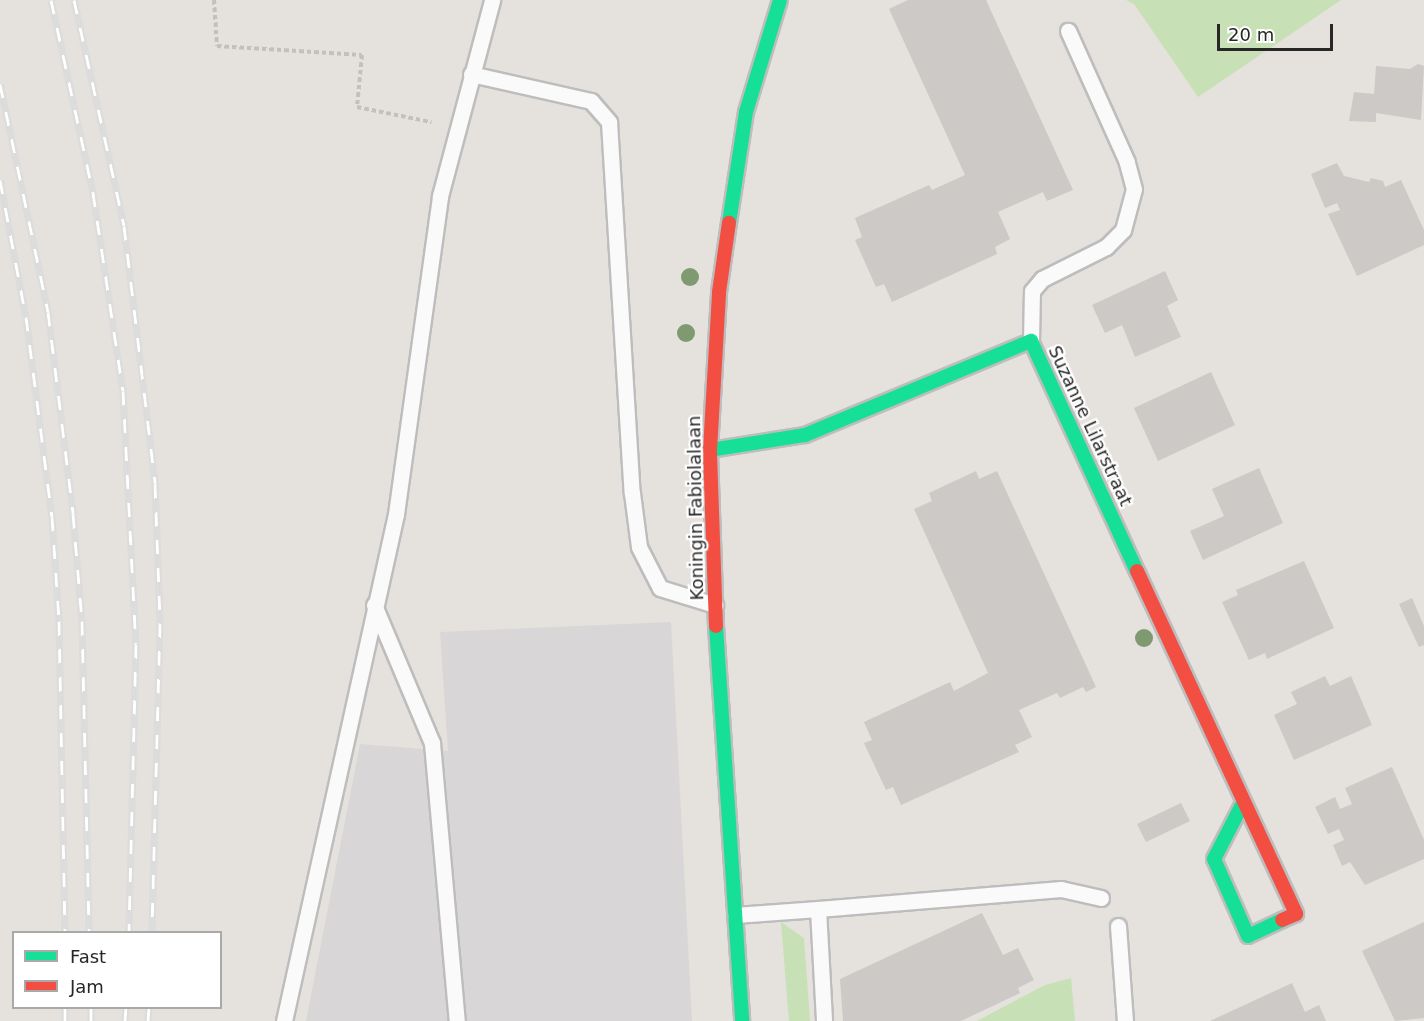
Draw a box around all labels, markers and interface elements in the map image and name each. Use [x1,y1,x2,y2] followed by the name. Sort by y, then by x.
[1220,12,1336,50] scale bar
[1228,24,1274,45] text: 20 m
[1043,342,1137,510] street label: Suzanne Lilarstraat
[684,415,708,601] street label: Koningin Fabiolalaan
[12,931,222,1009] legend
[70,946,106,967] text: Fast
[70,976,104,997] text: Jam

